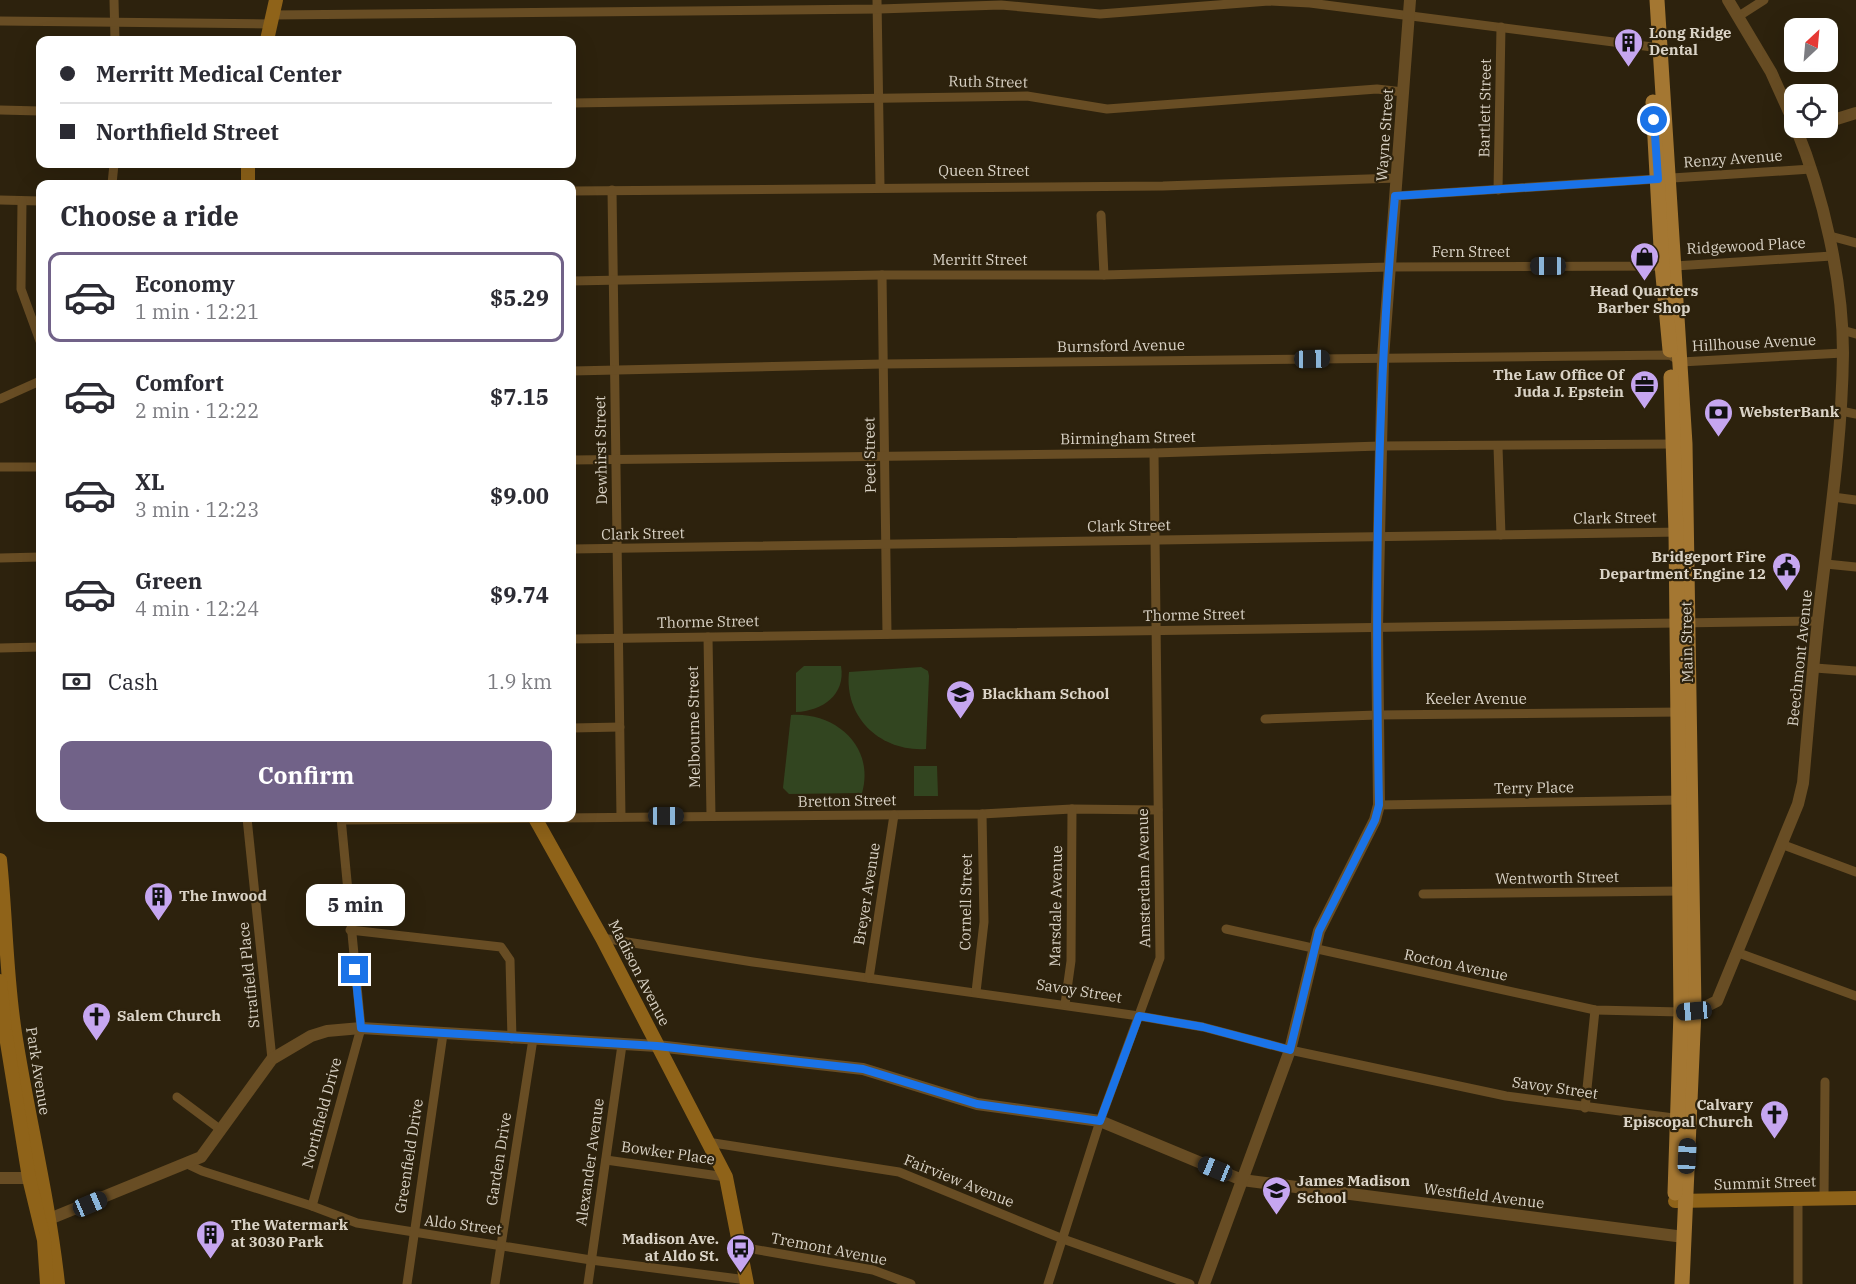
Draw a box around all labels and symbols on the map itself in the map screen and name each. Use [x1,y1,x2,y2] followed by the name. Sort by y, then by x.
[1784,18,1838,72] north arrow
[1649,23,1732,59] place label: Long Ridge Dental
[1612,26,1644,68] building icon: Long Ridge Dental
[1474,58,1495,158] street label: Bartlett Street
[948,71,1028,92] street label: Ruth Street
[1372,88,1397,182] street label: Wayne Street
[1640,106,1667,133] route start
[1683,146,1783,171] street label: Renzy Avenue
[938,161,1030,180] street label: Queen Street
[1686,233,1806,258] street label: Ridgewood Place
[1628,240,1660,282] shop icon: Head Quarters Barber Shop
[1432,242,1510,261] street label: Fern Street
[932,250,1028,269] street label: Merritt Street
[1530,257,1566,275] car
[1590,281,1698,317] place label: Head Quarters Barber Shop
[1691,330,1816,355] street label: Hillhouse Avenue
[1057,335,1185,356] street label: Burnsford Avenue
[1294,350,1330,368] car
[1493,365,1625,401] place label: The Law Office Of Juda J. Epstein
[1629,368,1661,410] office icon: The Law Office Of Juda J. Epstein
[590,395,611,505] street label: Dewhirst Street
[1702,396,1734,438] bank icon: WebsterBank
[1739,402,1840,421] place label: WebsterBank
[859,417,880,493] street label: Peet Street
[1060,427,1196,448] street label: Birmingham Street
[1573,507,1657,528] street label: Clark Street
[1087,515,1171,536] street label: Clark Street
[601,523,685,544] street label: Clark Street
[1599,547,1766,583] place label: Bridgeport Fire Department Engine 12
[1771,550,1803,592] public building icon: Bridgeport Fire Department Engine 12
[1783,589,1816,727] street label: Beechmont Avenue
[1676,601,1697,683] street label: Main Street
[1143,604,1245,625] street label: Thorme Street
[657,611,759,632] street label: Thorme Street
[683,666,704,788] street label: Melbourne Street
[945,678,977,720] school or university icon: Blackham School
[982,684,1110,703] place label: Blackham School
[1425,689,1527,708] street label: Keeler Avenue
[1494,777,1574,798] street label: Terry Place
[797,790,897,811] street label: Bretton Street
[648,807,684,825] car
[1133,808,1154,948] street label: Amsterdam Avenue
[849,841,884,946] street label: Breyer Avenue
[1045,845,1066,967] street label: Marsdale Avenue
[955,853,976,951] street label: Cornell Street
[1495,867,1619,888] street label: Wentworth Street
[142,880,174,922] building icon: The Inwood
[306,883,404,925] callout: 5 min
[179,886,267,905] place label: The Inwood
[604,916,674,1029] street label: Madison Avenue
[233,921,264,1029] street label: Stratfield Place
[1402,944,1510,985] street label: Rocton Avenue
[341,956,368,983] route end
[1035,974,1123,1007] street label: Savoy Street
[80,1000,112,1042] church icon: Salem Church
[1675,1000,1713,1022] car
[117,1006,221,1025] place label: Salem Church
[22,1026,55,1116] street label: Park Avenue
[298,1055,345,1170] street label: Northfield Drive
[1511,1072,1599,1103] street label: Savoy Street
[1623,1095,1753,1131] place label: Calvary Episcopal Church
[390,1097,427,1215] street label: Greenfield Drive
[571,1097,608,1227] street label: Alexander Avenue
[1758,1098,1790,1140] church icon: Calvary Episcopal Church
[482,1111,515,1207] street label: Garden Drive
[620,1137,716,1168] street label: Bowker Place
[1677,1138,1697,1174] car
[901,1150,1017,1211] street label: Fairview Avenue
[1195,1154,1235,1184] car
[1297,1171,1410,1207] place label: James Madison School
[1714,1171,1816,1194] street label: Summit Street
[1260,1174,1292,1216] school or university icon: James Madison School
[1422,1179,1546,1212] street label: Westfield Avenue
[70,1189,110,1219] car
[423,1210,503,1239] street label: Aldo Street
[231,1215,349,1251] place label: The Watermark at 3030 Park
[194,1218,226,1260] building icon: The Watermark at 3030 Park
[769,1228,889,1269] street label: Tremont Avenue
[622,1229,719,1265] place label: Madison Ave. at Aldo St.
[724,1232,756,1274] bus stop icon: Madison Ave. at Aldo St.

